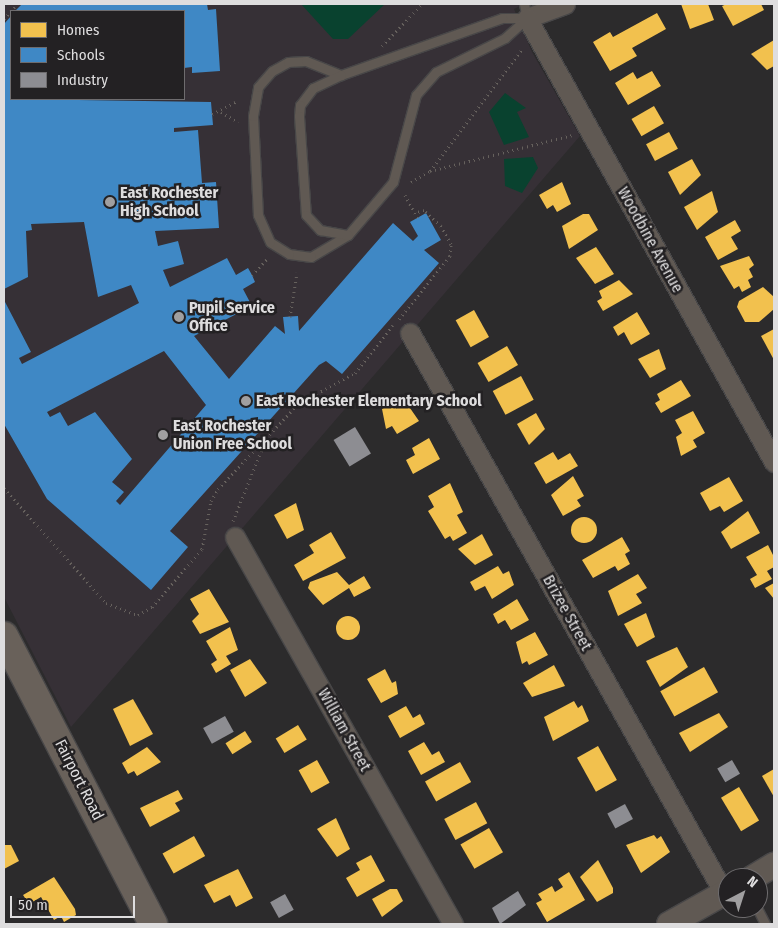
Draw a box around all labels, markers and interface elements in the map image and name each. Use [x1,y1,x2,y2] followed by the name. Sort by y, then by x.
[10,10,185,100] legend
[57,21,99,39] text: Homes
[57,46,105,64] text: Schools
[57,71,108,89] text: Industry
[120,183,218,221] place label: East Rochester High School
[613,184,687,296] street label: Woodbine Avenue
[104,196,116,208] marker: East Rochester High School
[189,298,275,336] place label: Pupil Service Office
[173,311,185,323] marker: Pupil Service Office
[256,391,482,411] place label: East Rochester Elementary School
[240,395,252,407] marker: East Rochester Elementary School
[173,416,292,454] place label: East Rochester Union Free School
[157,429,169,441] marker: East Rochester Union Free School
[538,572,596,654] street label: Brizee Street
[313,685,375,775] street label: William Street
[50,736,108,824] street label: Fairport Road
[718,868,768,918] north arrow
[744,873,761,891] text: N
[12,886,138,918] scale bar
[18,896,48,914] text: 50 m

